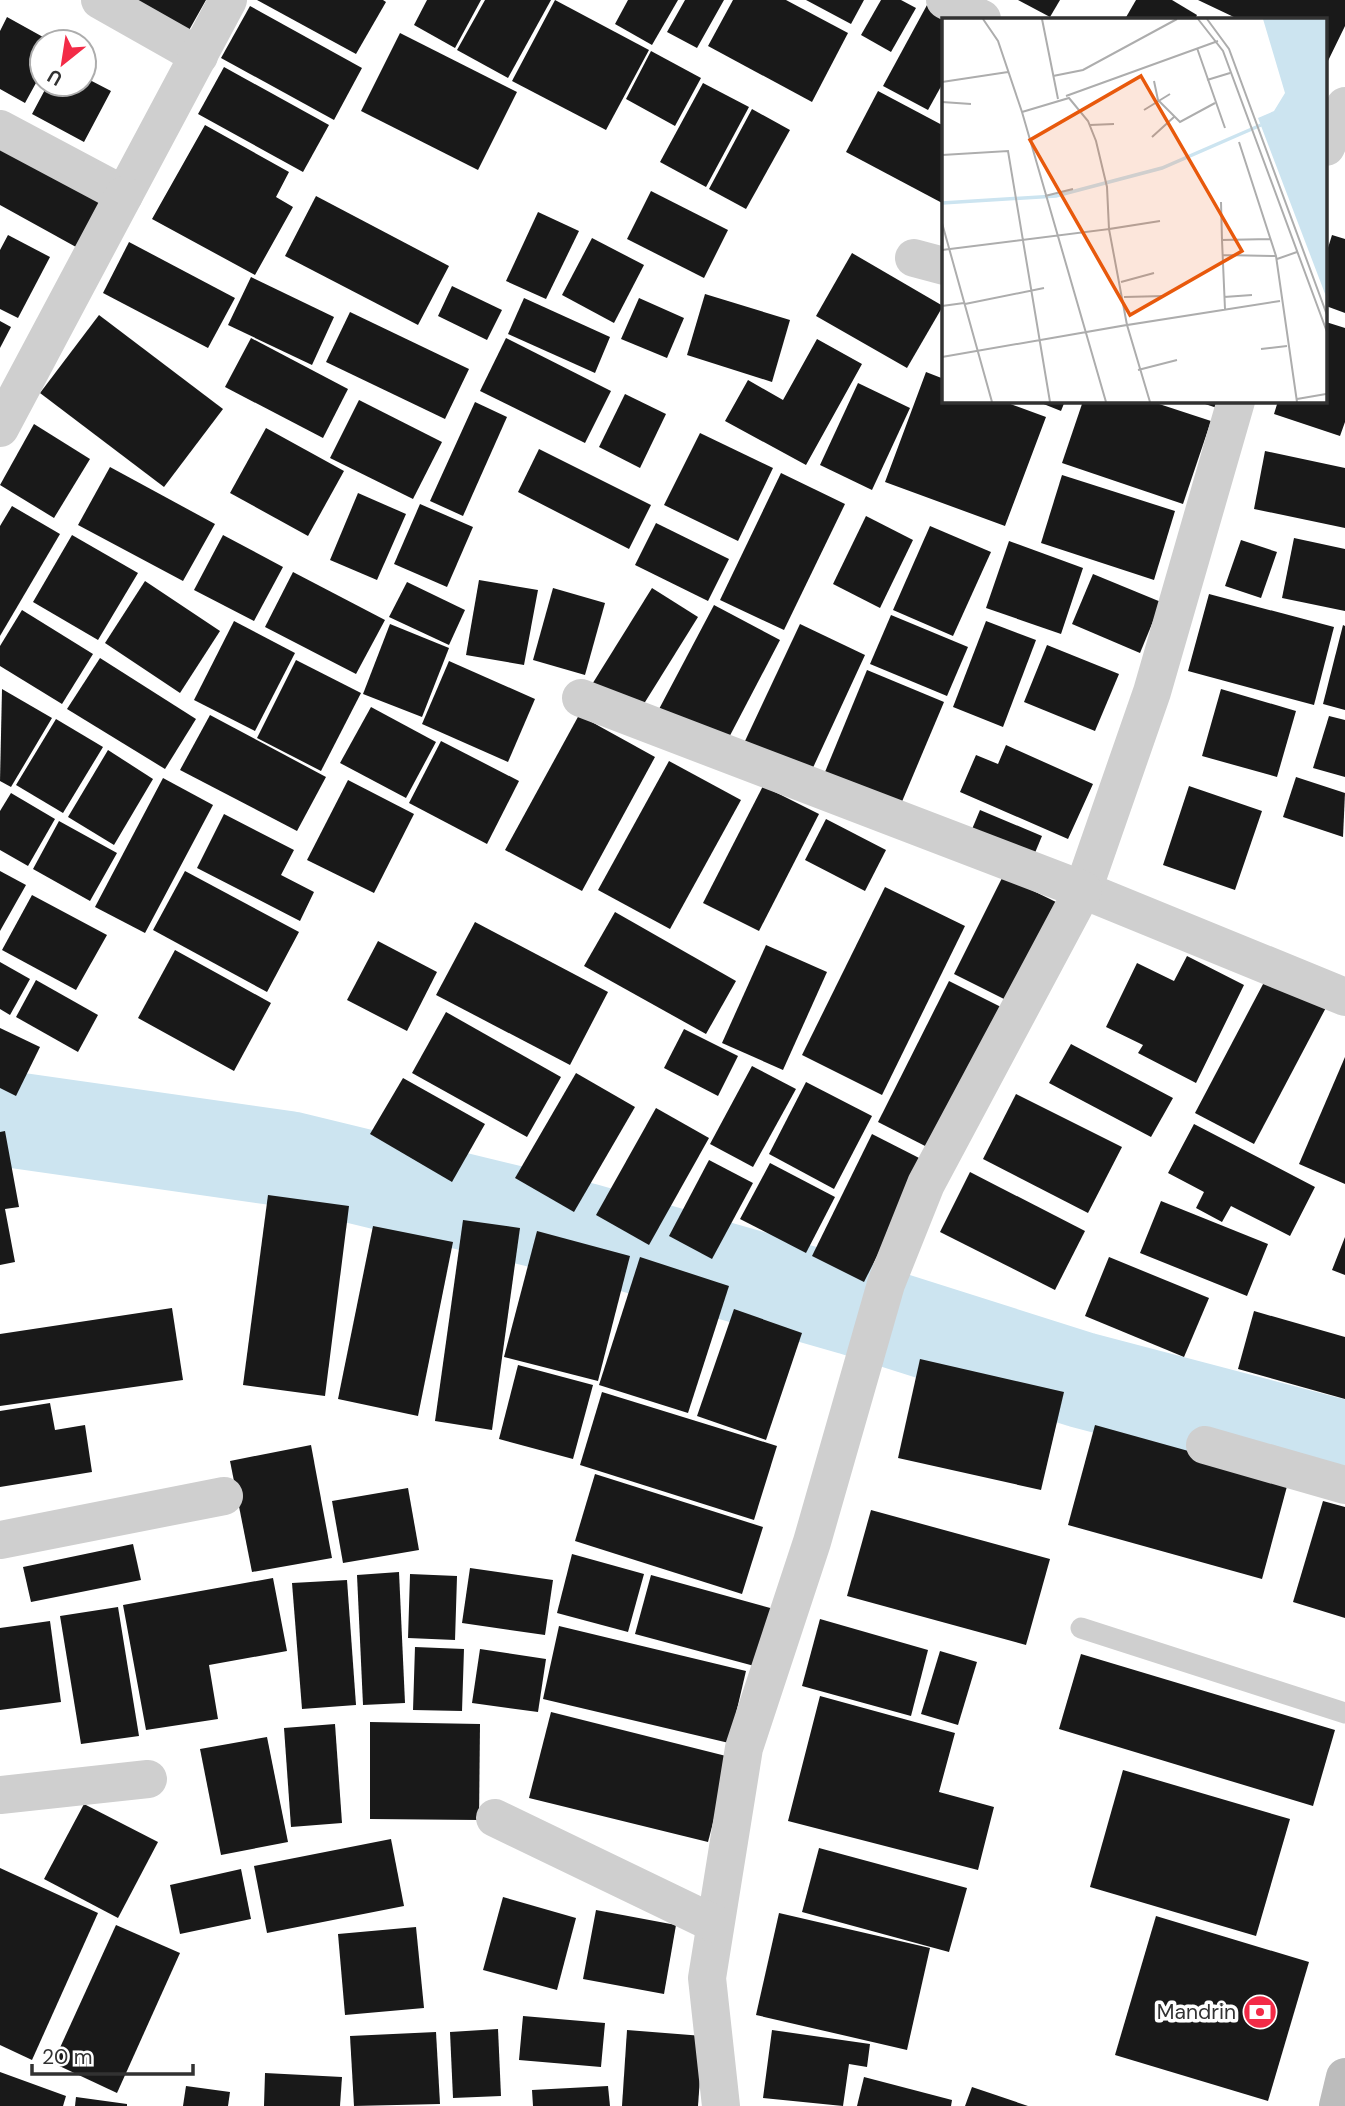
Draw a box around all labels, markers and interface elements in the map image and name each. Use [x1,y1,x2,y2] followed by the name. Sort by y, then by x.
[942,18,1328,402] inset map
[28,28,98,98] north arrow
[43,63,67,91] text: U
[1241,1993,1279,2031] bank icon: Mandrin
[1157,1998,1236,2026] place label: Mandrin
[32,2032,192,2076] scale bar
[42,2043,93,2071] text: 20 m

